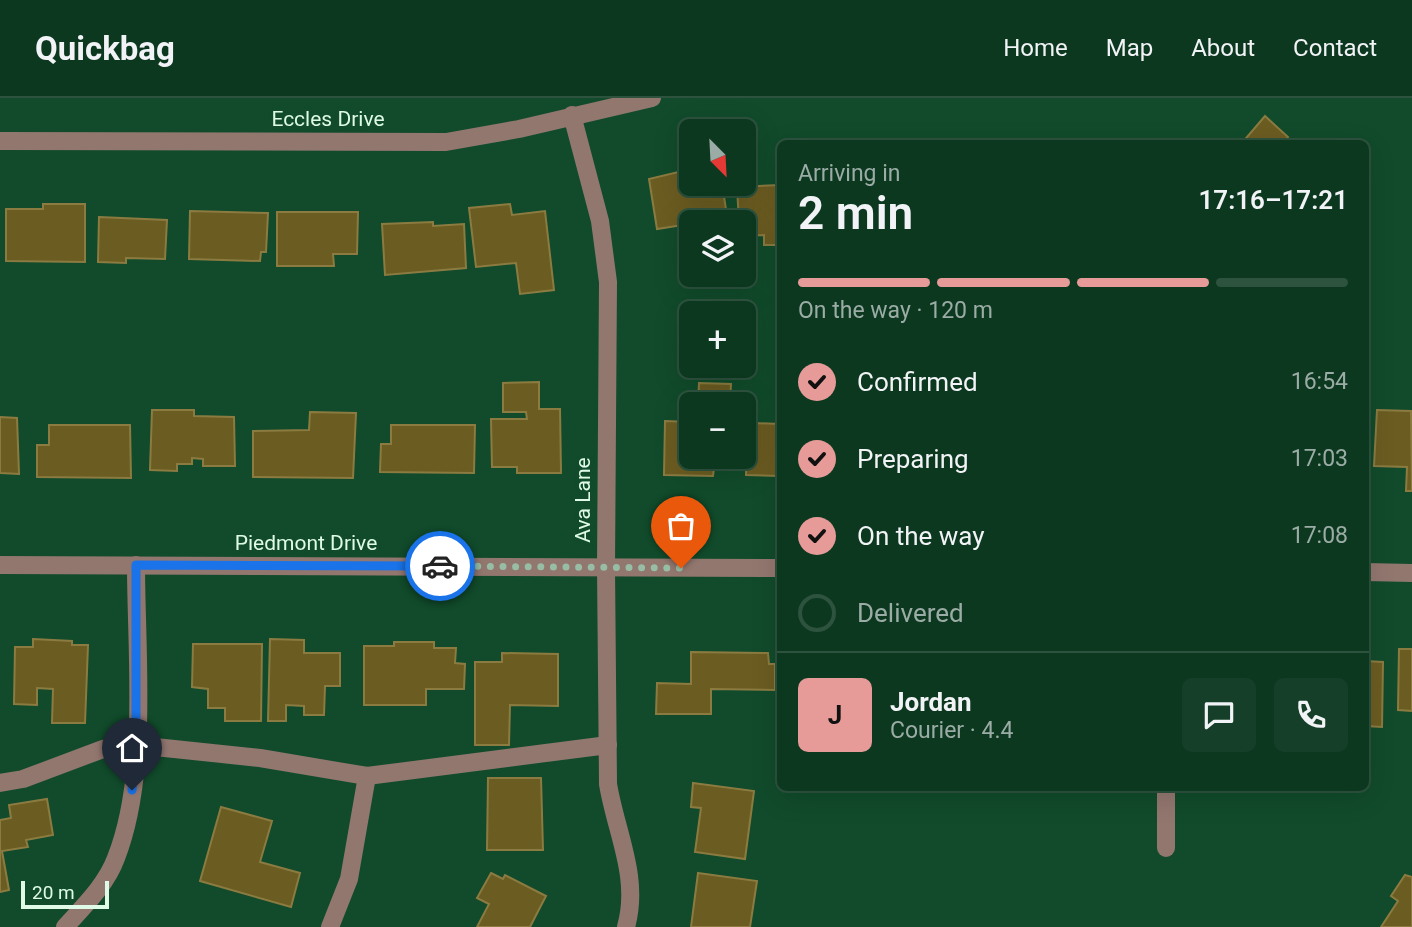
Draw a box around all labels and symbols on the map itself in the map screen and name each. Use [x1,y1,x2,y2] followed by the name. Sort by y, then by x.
[271,107,385,131] street label: Eccles Drive
[679,119,756,196] north arrow
[571,457,595,543] street label: Ava Lane
[651,496,711,568] pin
[235,531,377,555] street label: Piedmont Drive
[405,531,475,601] courier
[102,718,162,790] pin
[21,878,108,910] scale bar

